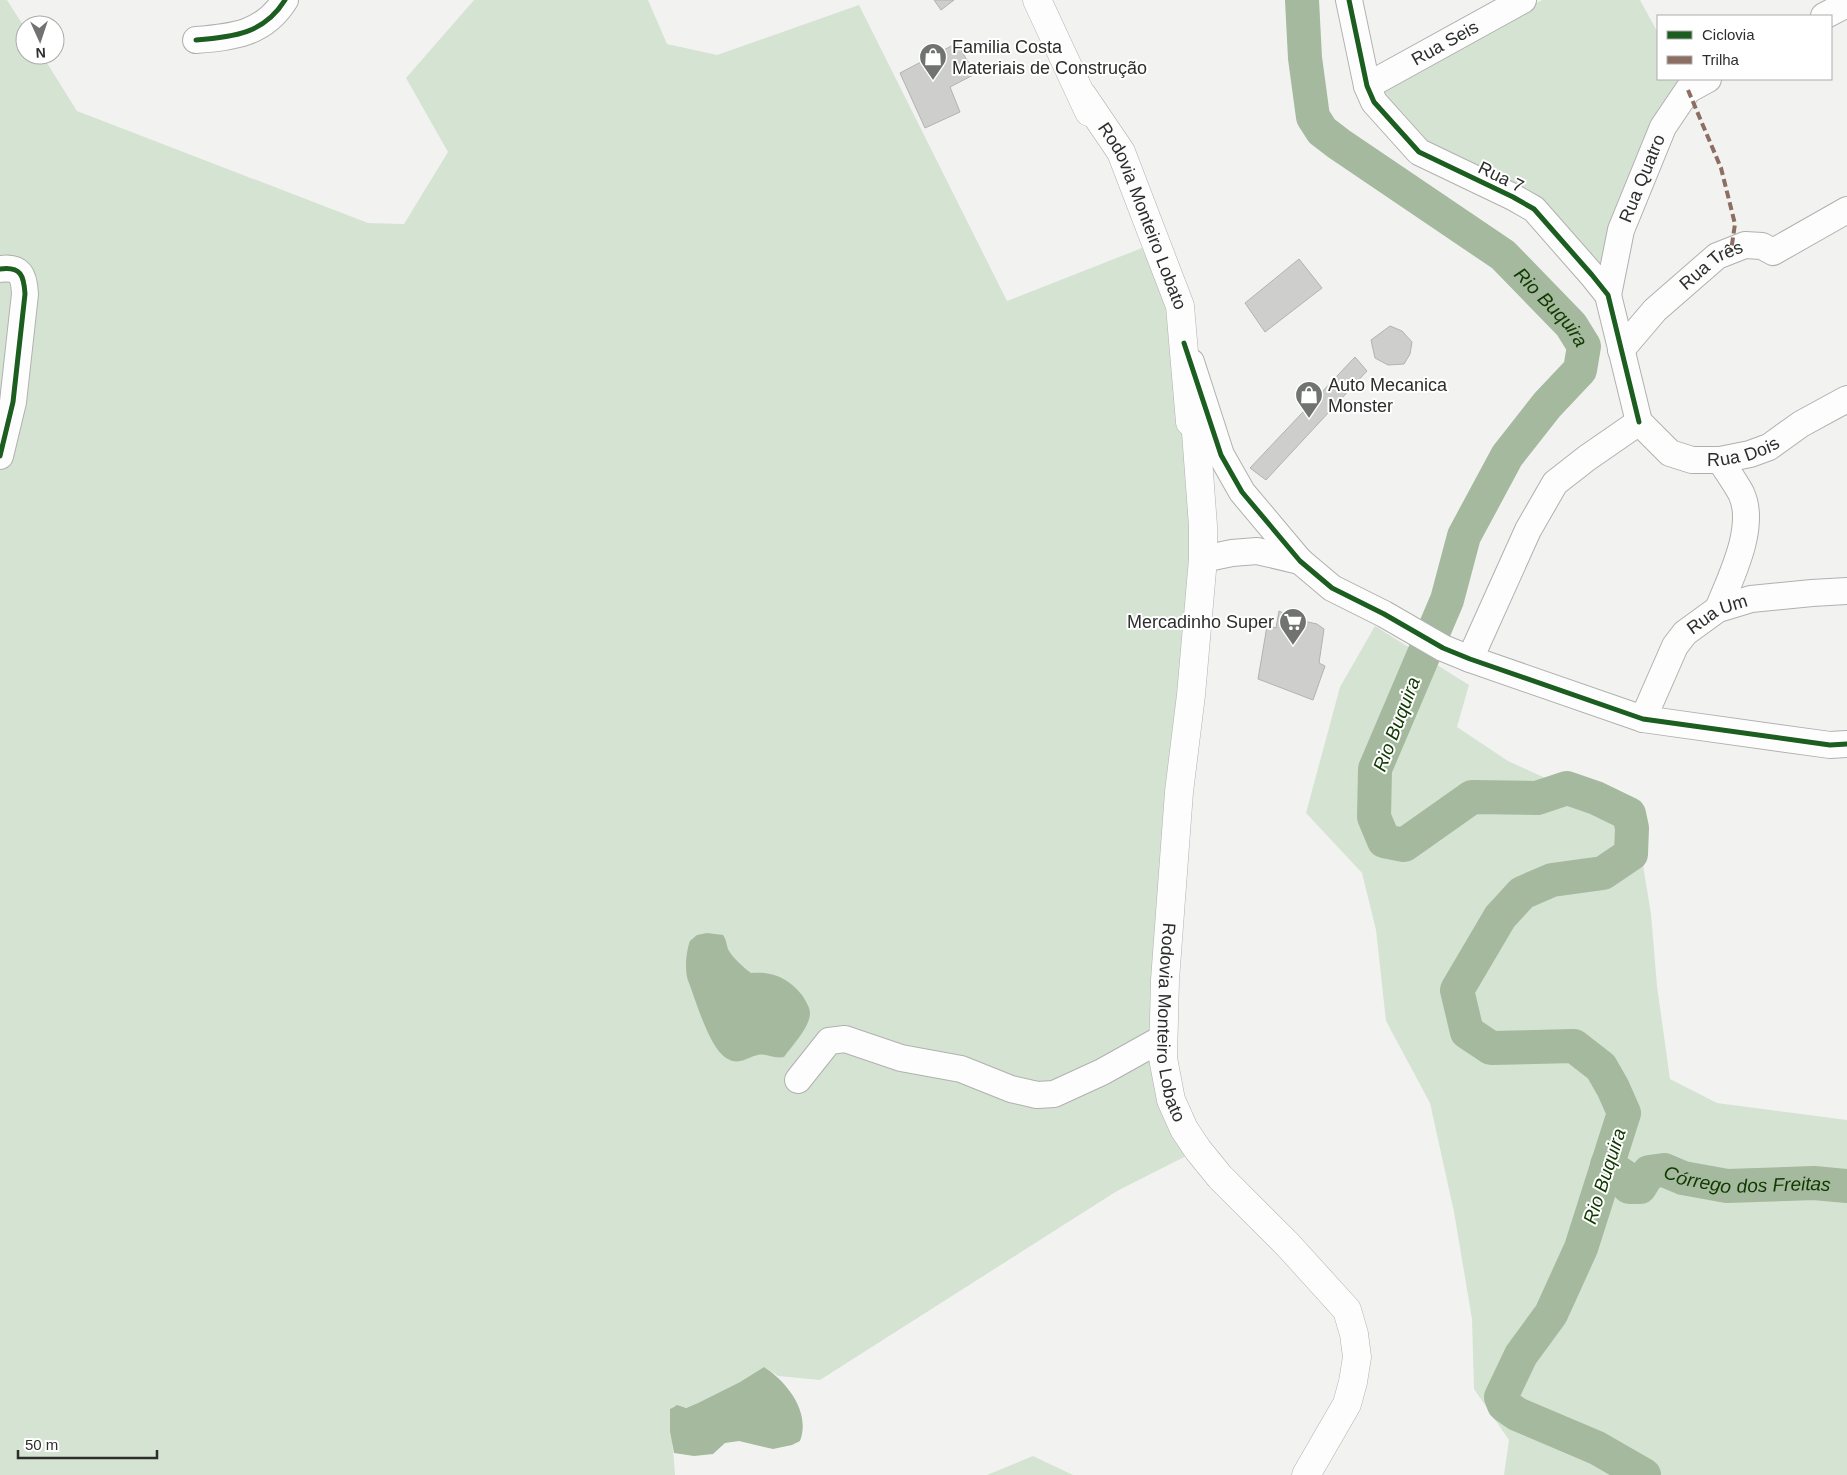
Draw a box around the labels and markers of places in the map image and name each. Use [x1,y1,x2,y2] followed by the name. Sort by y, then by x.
[952,37,1147,78] place label: Familia Costa Materiais de Construção
[918,42,948,81] shop icon: Familia Costa Materiais de Construção
[1328,375,1448,416] place label: Auto Mecanica Monster
[1294,380,1324,419] shop icon: Auto Mecanica Monster
[1278,607,1308,646] supermarket icon: Mercadinho Super
[1127,612,1274,632] place label: Mercadinho Super

